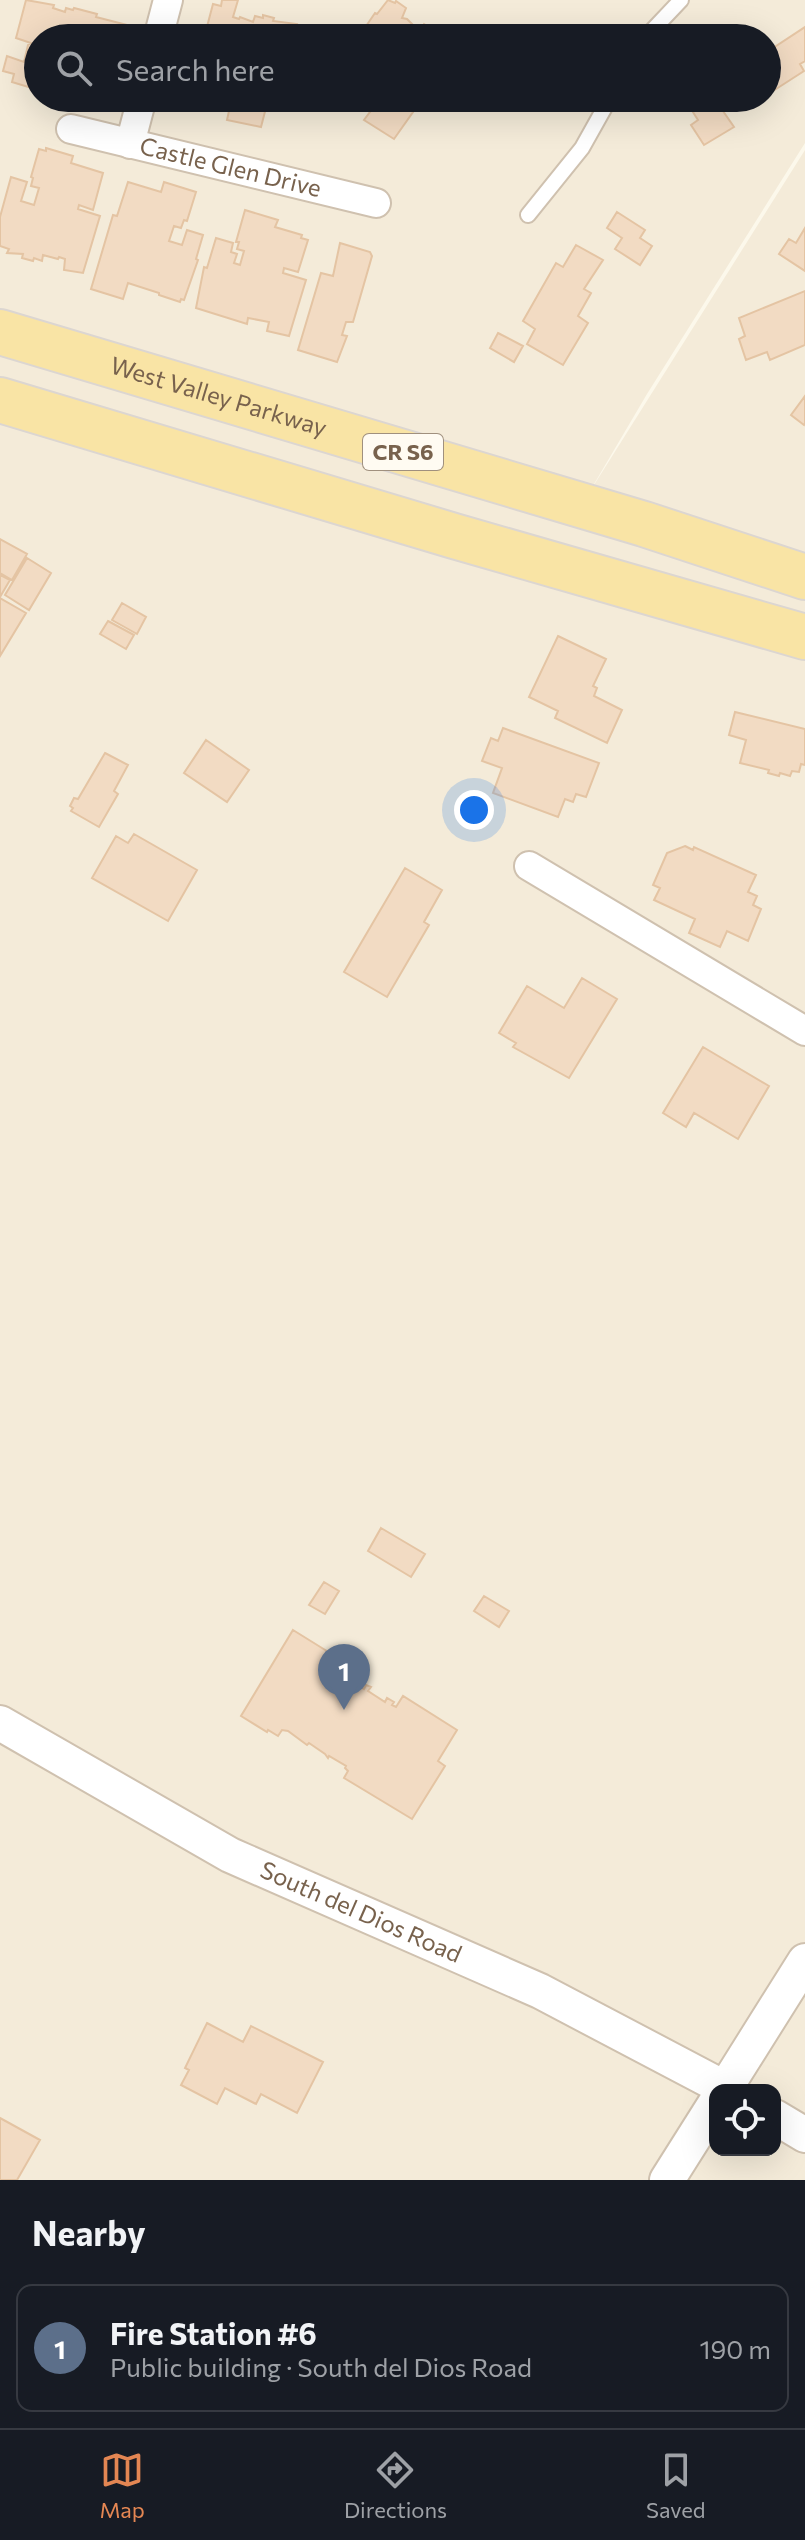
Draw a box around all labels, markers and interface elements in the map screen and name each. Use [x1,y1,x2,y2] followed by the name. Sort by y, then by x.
[24,24,781,112] search box
[52,46,96,90] icon: search
[116,50,275,87] text: Search here
[137,130,324,202] street label: Castle Glen Drive
[107,350,330,442] street label: West Valley Parkway
[363,434,443,470] road number: CR S6
[454,790,494,830] your location
[318,1644,370,1710] pin: 1
[256,1854,467,1968] street label: South del Dios Road
[709,2084,781,2156] map controls
[709,2084,781,2156] button: locate
[32,2211,146,2253] text: Nearby
[110,2314,317,2351] text: Fire Station #6
[54,2333,66,2364] text: 1
[699,2333,771,2364] text: 190 m
[110,2351,532,2382] text: Public building · South del Dios Road
[100,2448,145,2523] tab: Map
[344,2448,447,2523] tab: Directions
[646,2448,705,2523] tab: Saved

